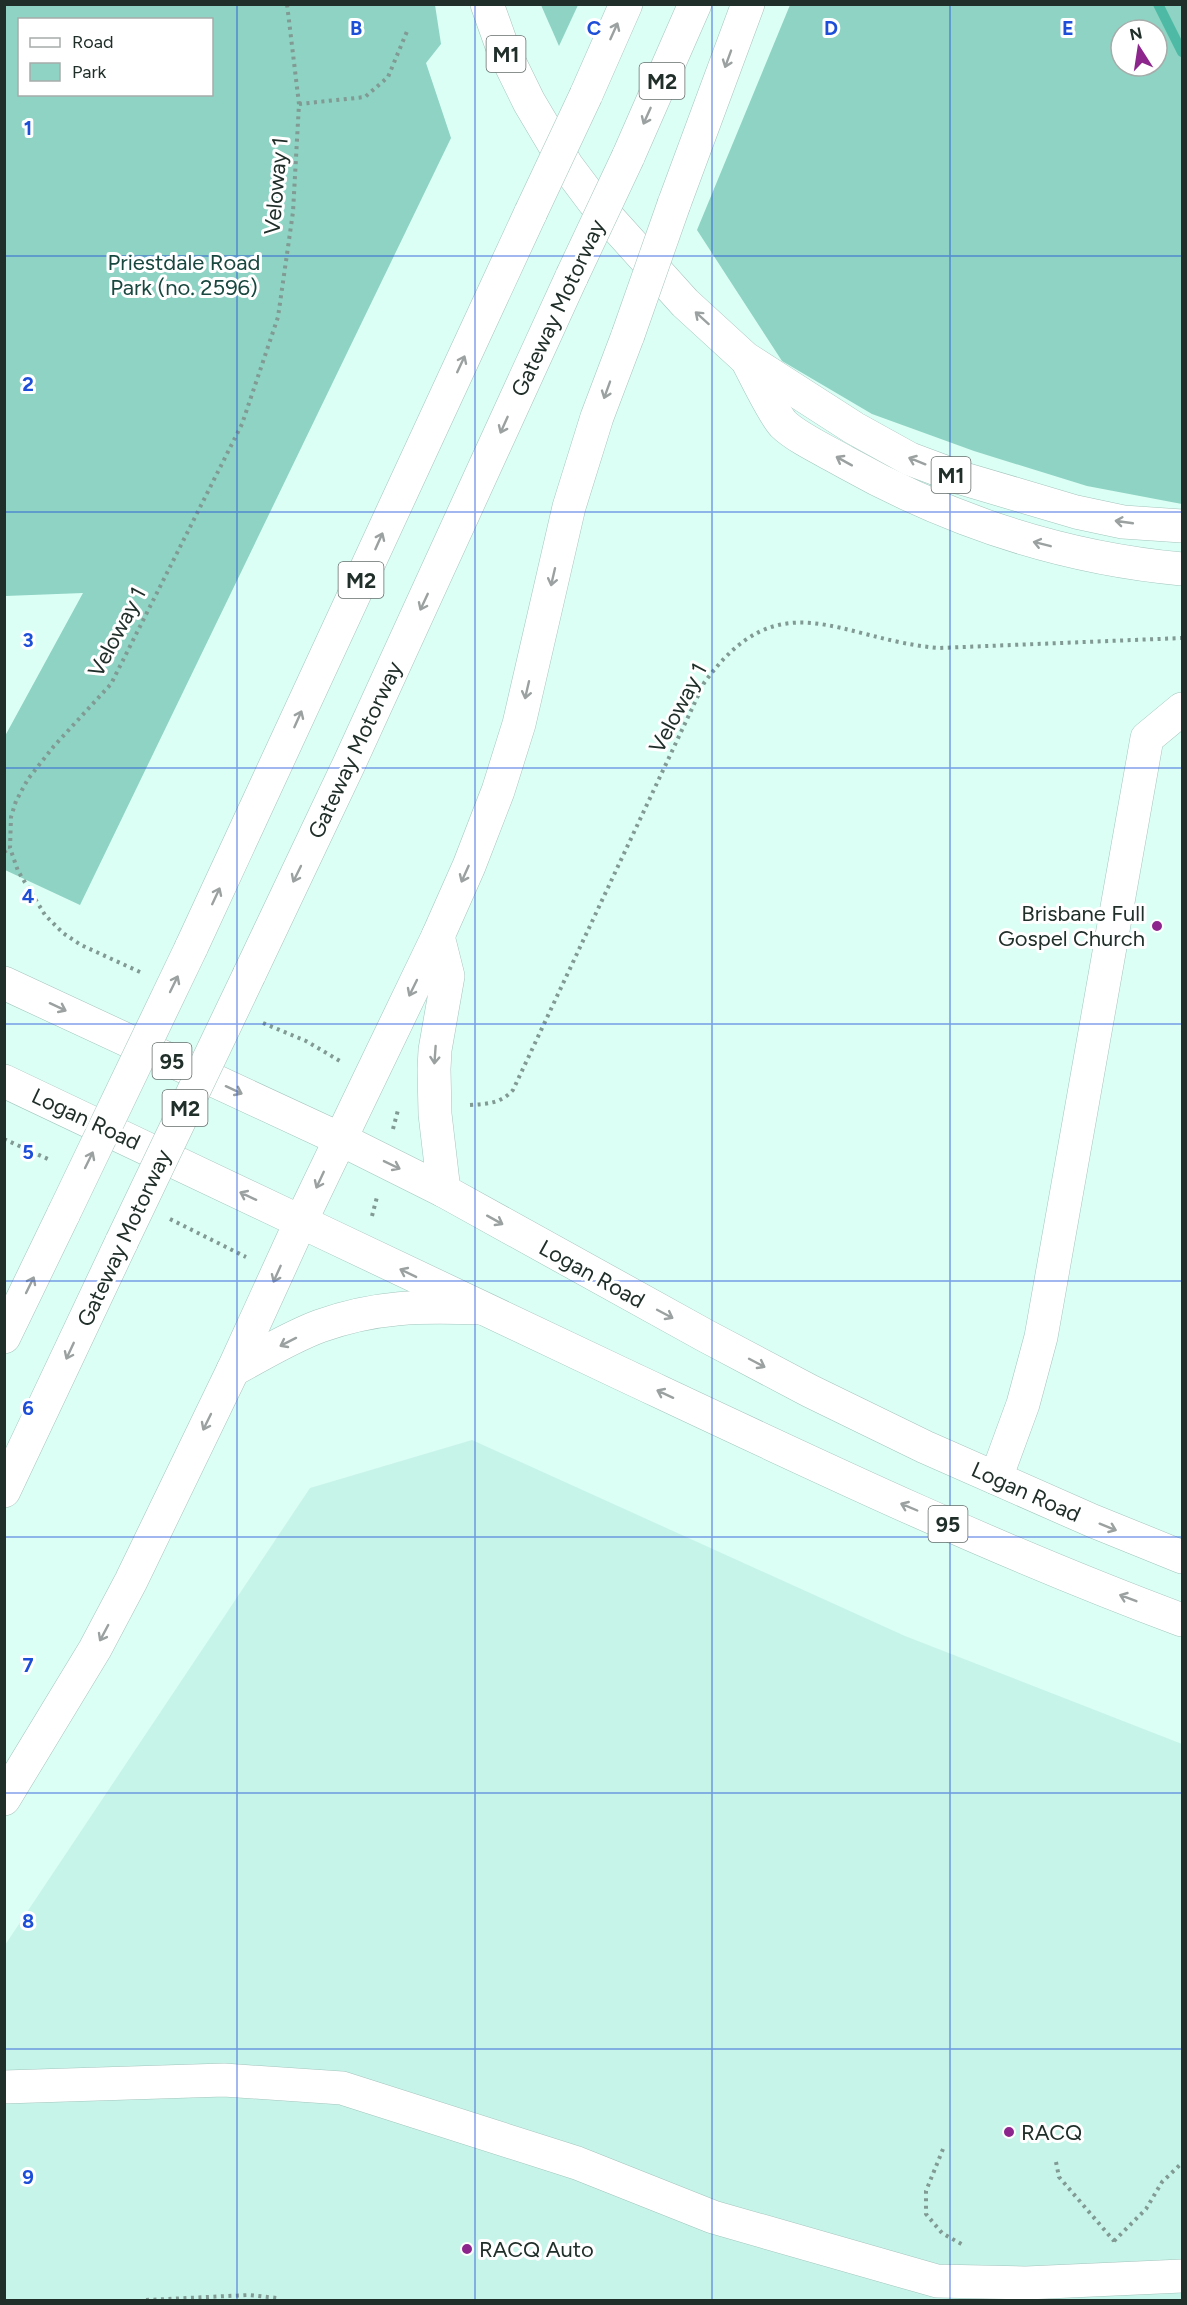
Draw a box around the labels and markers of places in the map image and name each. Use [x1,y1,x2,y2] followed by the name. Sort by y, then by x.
[998,900,1145,952] place label: Brisbane Full Gospel Church
[1150,919,1164,933] marker: Brisbane Full Gospel Church
[1021,2119,1082,2146] place label: RACQ
[1002,2125,1016,2139] marker: RACQ
[479,2236,594,2263] place label: RACQ Auto
[460,2242,474,2256] marker: RACQ Auto

